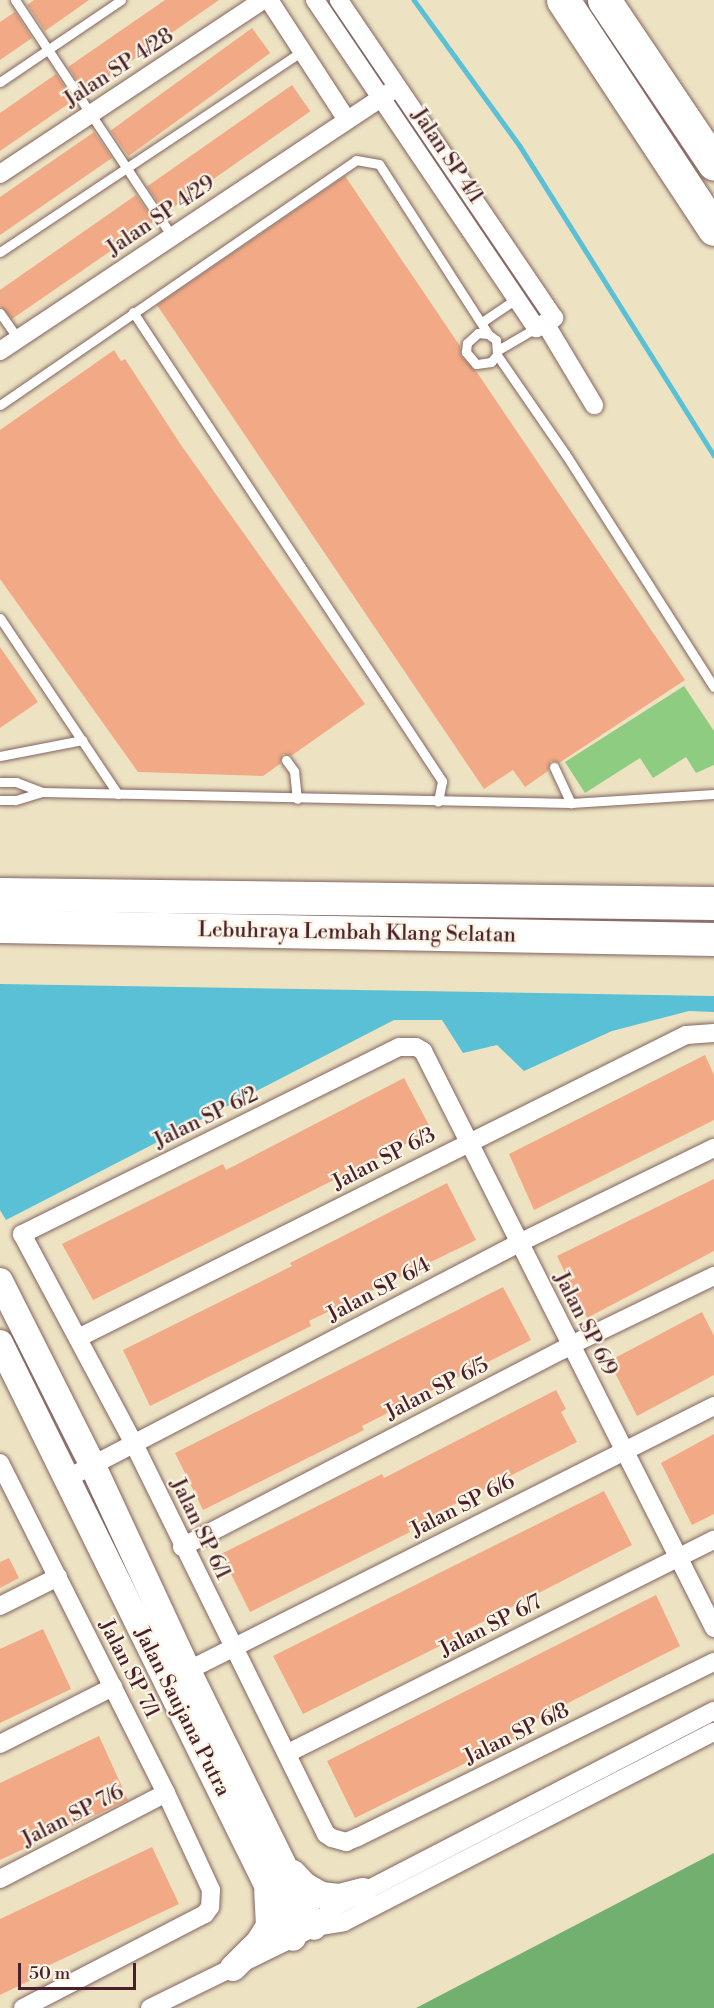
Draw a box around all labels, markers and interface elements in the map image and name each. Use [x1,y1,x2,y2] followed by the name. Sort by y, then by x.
[60,23,178,113] street label: Jalan SP 4/28
[406,104,488,208] street label: Jalan SP 4/1
[102,171,220,261] street label: Jalan SP 4/29
[198,918,516,948] street label: Lebuhraya Lembah Klang Selatan
[150,1082,262,1154] street label: Jalan SP 6/2
[328,1122,440,1196] street label: Jalan SP 6/3
[323,1252,435,1328] street label: Jalan SP 6/4
[548,1268,622,1380] street label: Jalan SP 6/9
[381,1352,493,1426] street label: Jalan SP 6/5
[407,1469,519,1543] street label: Jalan SP 6/6
[165,1474,235,1584] street label: Jalan SP 6/1
[436,1590,546,1662] street label: Jalan SP 6/7
[93,1615,165,1723] street label: Jalan SP 7/1
[128,1623,236,1801] street label: Jalan Saujana Putra
[460,1698,574,1770] street label: Jalan SP 6/8
[18,1780,128,1852] street label: Jalan SP 7/6
[21,1951,140,1989] scale bar
[29,1962,70,1985] text: 50 m

